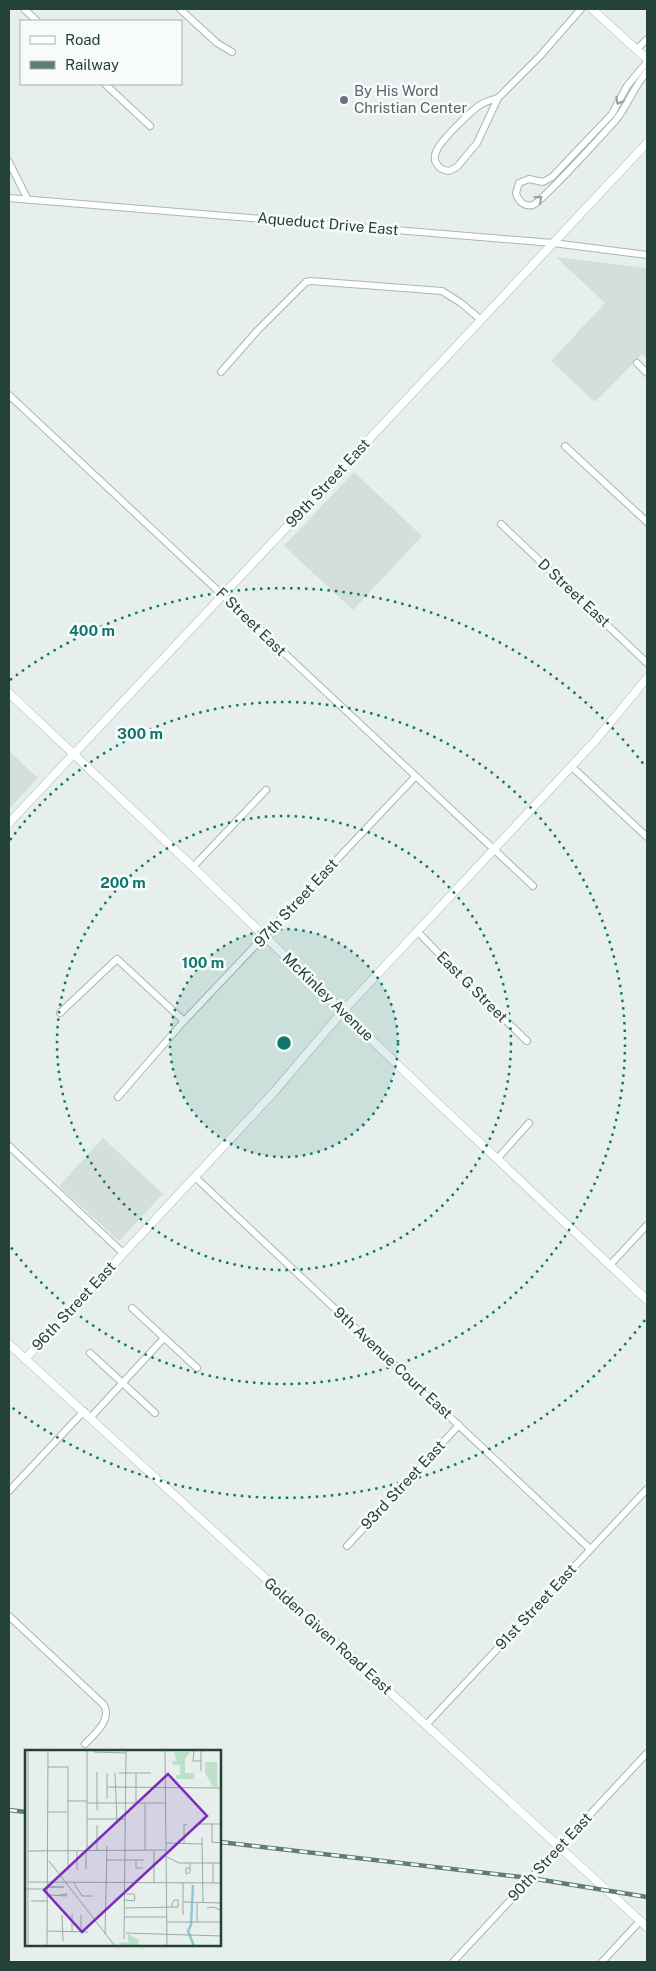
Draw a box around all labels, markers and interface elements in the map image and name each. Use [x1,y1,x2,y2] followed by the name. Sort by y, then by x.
[20,20,182,85] legend
[65,31,101,48] text: Road
[65,56,119,73] text: Railway
[354,82,467,116] place label: By His Word Christian Center
[338,94,350,106] marker: By His Word Christian Center
[615,96,625,105] one-way arrow
[533,197,542,205] one-way arrow
[257,209,399,238] street label: Aqueduct Drive East
[282,435,373,530] street label: 99th Street East
[535,555,614,630] street label: D Street East
[213,584,290,659] street label: F Street East
[69,622,115,639] text: 400 m
[117,725,163,742] text: 300 m
[250,855,341,950] street label: 97th Street East
[100,874,146,891] text: 200 m
[434,948,511,1026] street label: East G Street
[279,949,377,1044] street label: McKinley Avenue
[182,954,224,971] text: 100 m
[275,1034,293,1052] centre of rings
[28,1258,119,1353] street label: 96th Street East
[331,1303,456,1422] street label: 9th Avenue Court East
[357,1437,448,1533] street label: 93rd Street East
[492,1560,580,1653] street label: 91st Street East
[261,1574,396,1698] street label: Golden Given Road East
[25,1750,221,1946] inset map
[504,1809,595,1904] street label: 90th Street East

